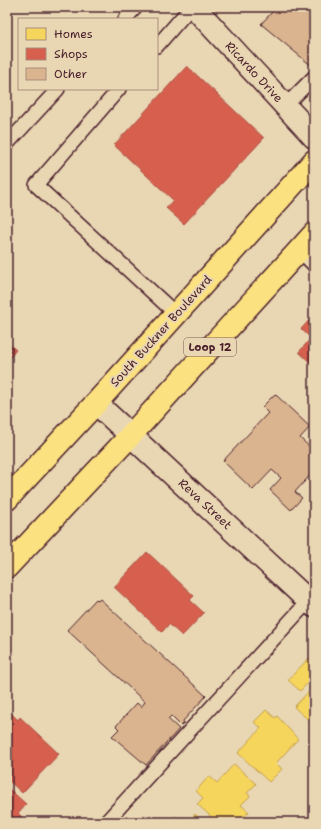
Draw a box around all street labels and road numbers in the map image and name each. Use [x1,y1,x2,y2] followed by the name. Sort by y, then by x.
[222,38,287,106] street label: Ricardo Drive
[107,272,216,390] street label: South Buckner Boulevard
[184,338,236,356] road number: Loop 12
[175,475,235,533] street label: Reva Street

